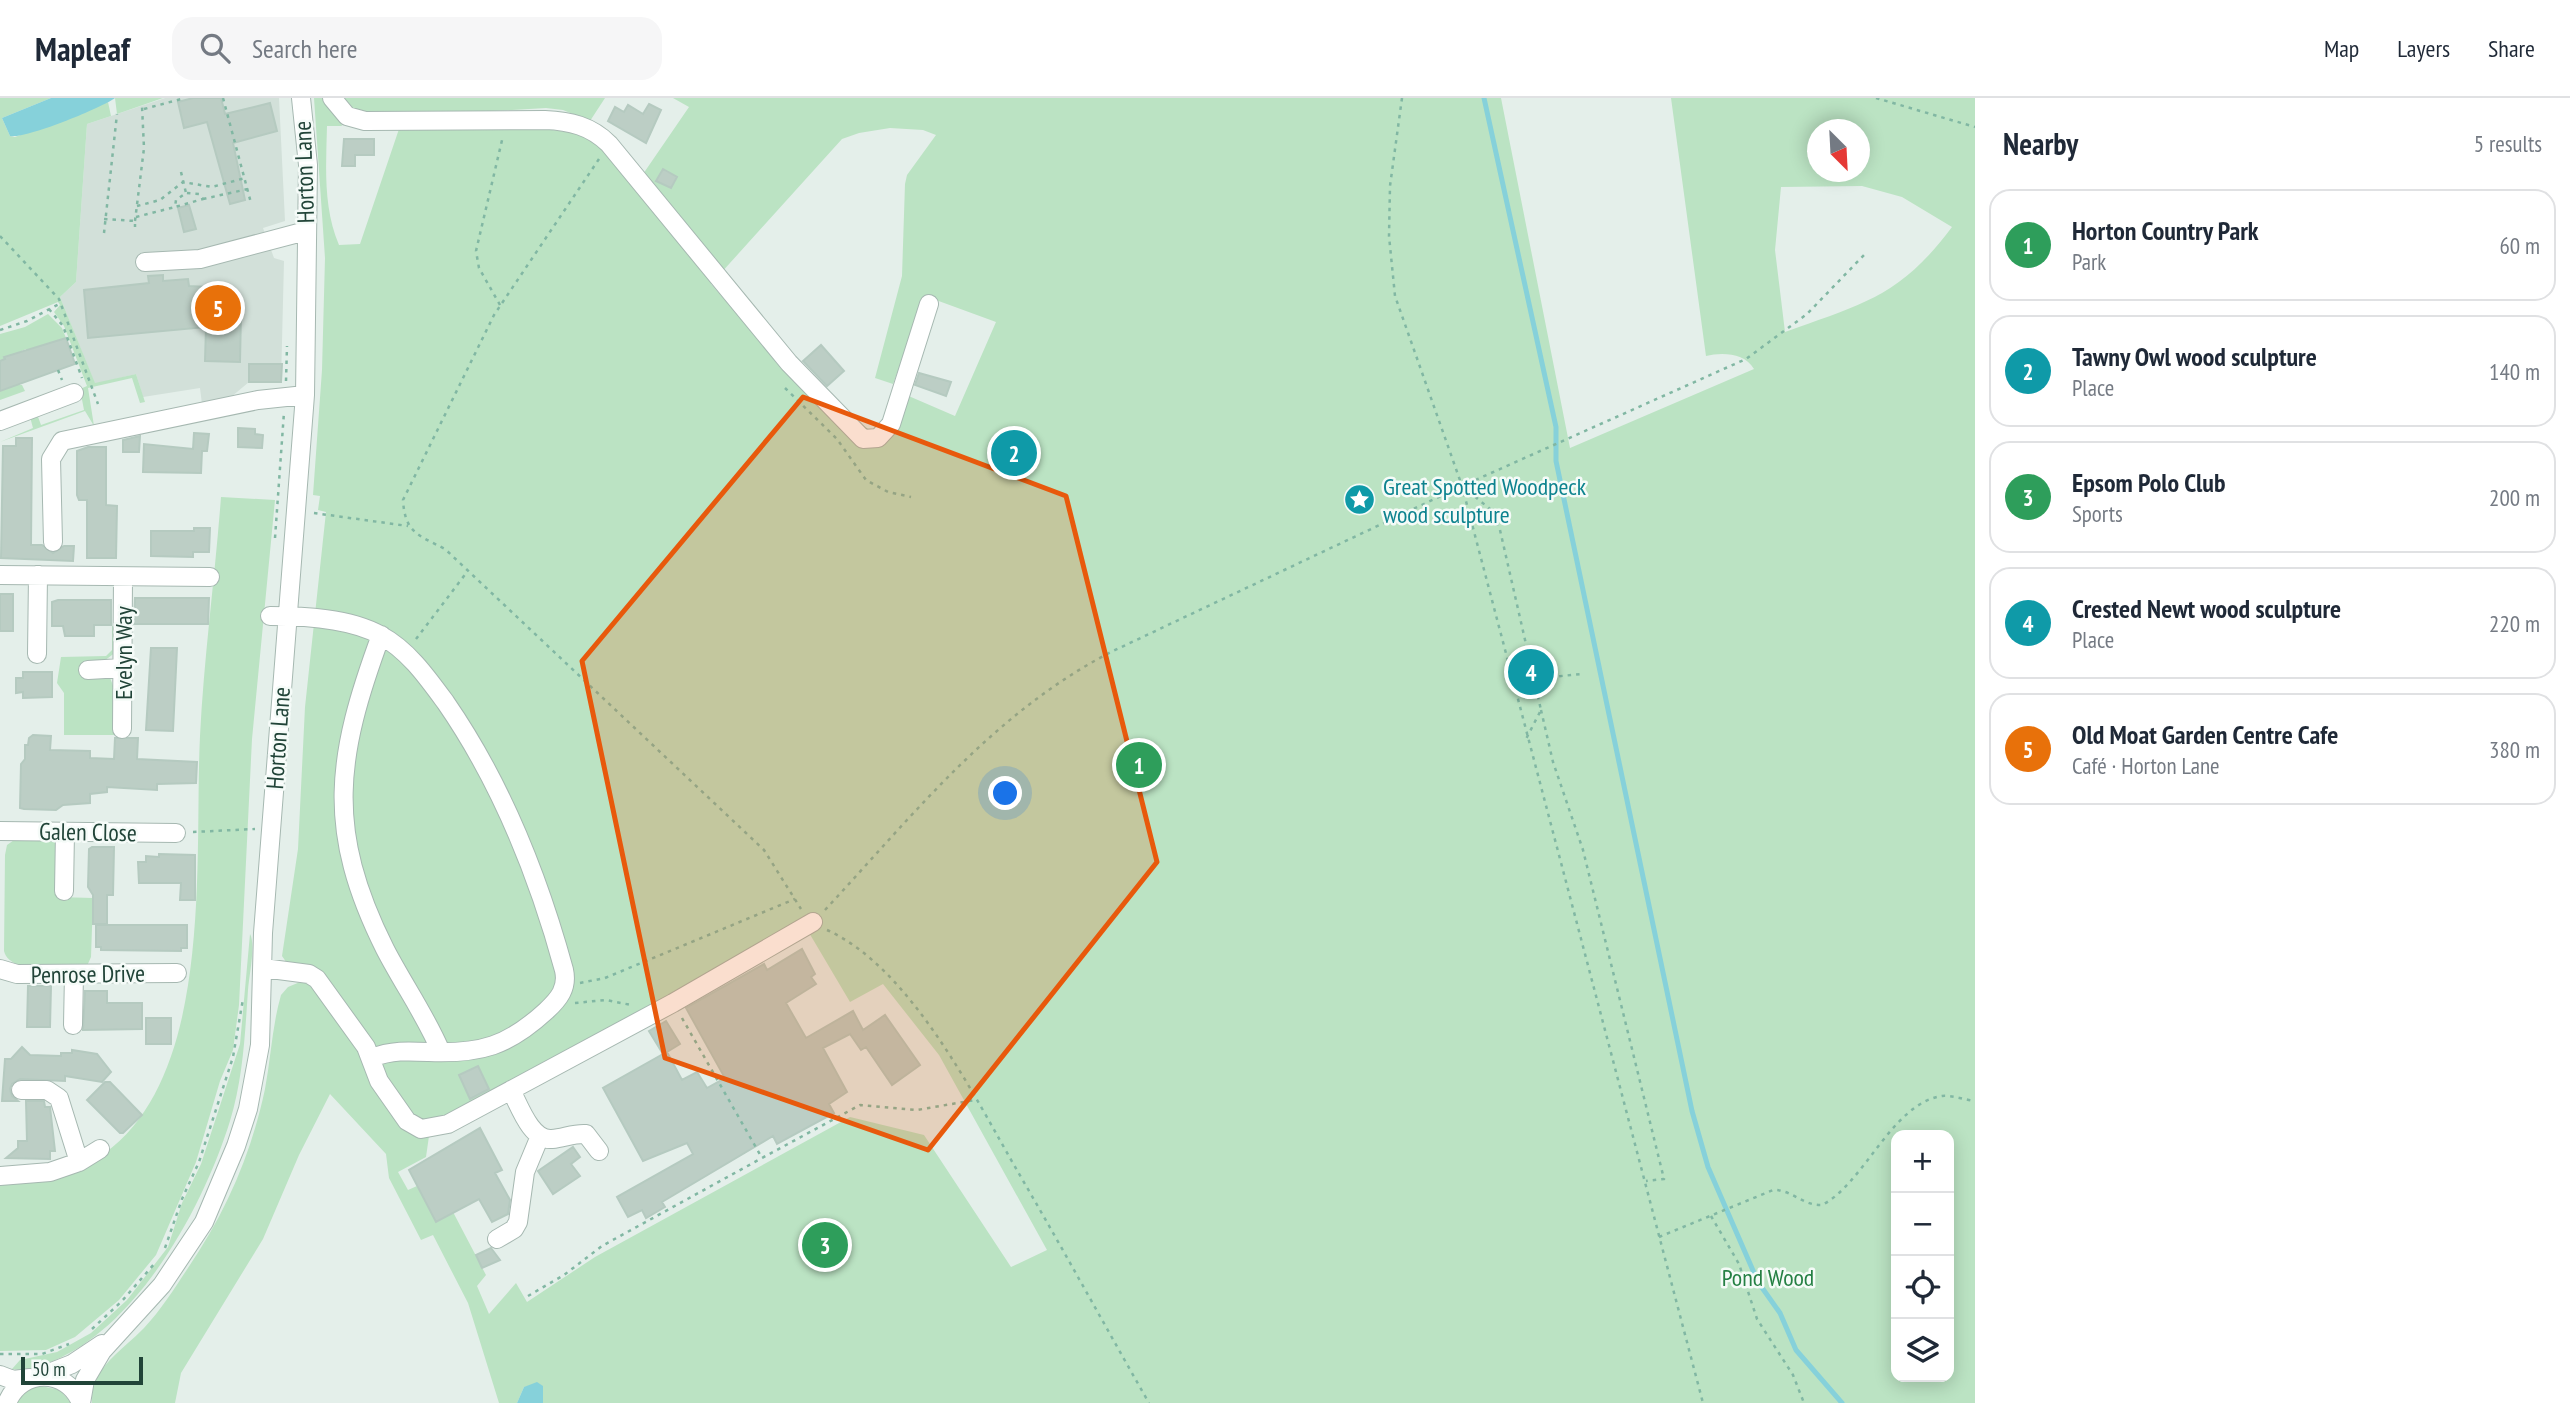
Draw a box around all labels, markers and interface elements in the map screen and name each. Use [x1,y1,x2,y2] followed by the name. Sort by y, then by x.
[172,17,662,80] search box
[35,27,130,70] text: Mapleaf
[196,29,234,67] icon: search
[252,32,358,65] text: Search here
[2324,33,2359,64] text: Map
[2397,33,2450,64] text: Layers
[2488,33,2535,64] text: Share
[1807,119,1870,182] north arrow
[287,120,321,224] street label: Horton Lane
[2003,124,2078,163] text: Nearby
[2474,129,2542,158] text: 5 results
[2072,214,2259,247] text: Horton Country Park
[2023,231,2034,260] text: 1
[2499,231,2540,260] text: 60 m
[2072,247,2106,276] text: Park
[195,282,241,334] pin: 5
[2072,340,2317,373] text: Tawny Owl wood sculpture
[2023,357,2034,386] text: 2
[2489,357,2540,386] text: 140 m
[2072,373,2114,402] text: Place
[991,427,1037,479] pin: 2
[2072,466,2225,499] text: Epsom Polo Club
[1383,471,1587,530] place label: Great Spotted Woodpeck wood sculpture
[1343,483,1377,517] place icon: Great Spotted Woodpeck wood sculpture
[2023,483,2034,512] text: 3
[2489,483,2540,512] text: 200 m
[2072,499,2123,528] text: Sports
[2072,592,2341,625] text: Crested Newt wood sculpture
[108,606,139,700] street label: Evelyn Way
[2023,609,2034,638] text: 4
[2489,609,2540,638] text: 220 m
[2072,625,2114,654] text: Place
[1508,646,1554,698] pin: 4
[259,686,297,790] street label: Horton Lane
[2072,718,2338,751] text: Old Moat Garden Centre Cafe
[2023,735,2034,764] text: 5
[2489,735,2540,764] text: 380 m
[1116,739,1162,791] pin: 1
[2072,751,2220,780] text: Café · Horton Lane
[988,776,1022,810] your location
[39,816,137,848] street label: Galen Close
[31,958,145,990] street label: Penrose Drive
[1891,1130,1954,1382] map controls
[1891,1130,1954,1193] button: +
[1891,1193,1954,1256] button: −
[802,1219,848,1271] pin: 3
[1891,1256,1954,1319] button: locate
[1722,1262,1814,1293] park label: Pond Wood
[1891,1319,1954,1382] button: layers
[21,1354,144,1386] scale bar
[32,1357,66,1381] text: 50 m

